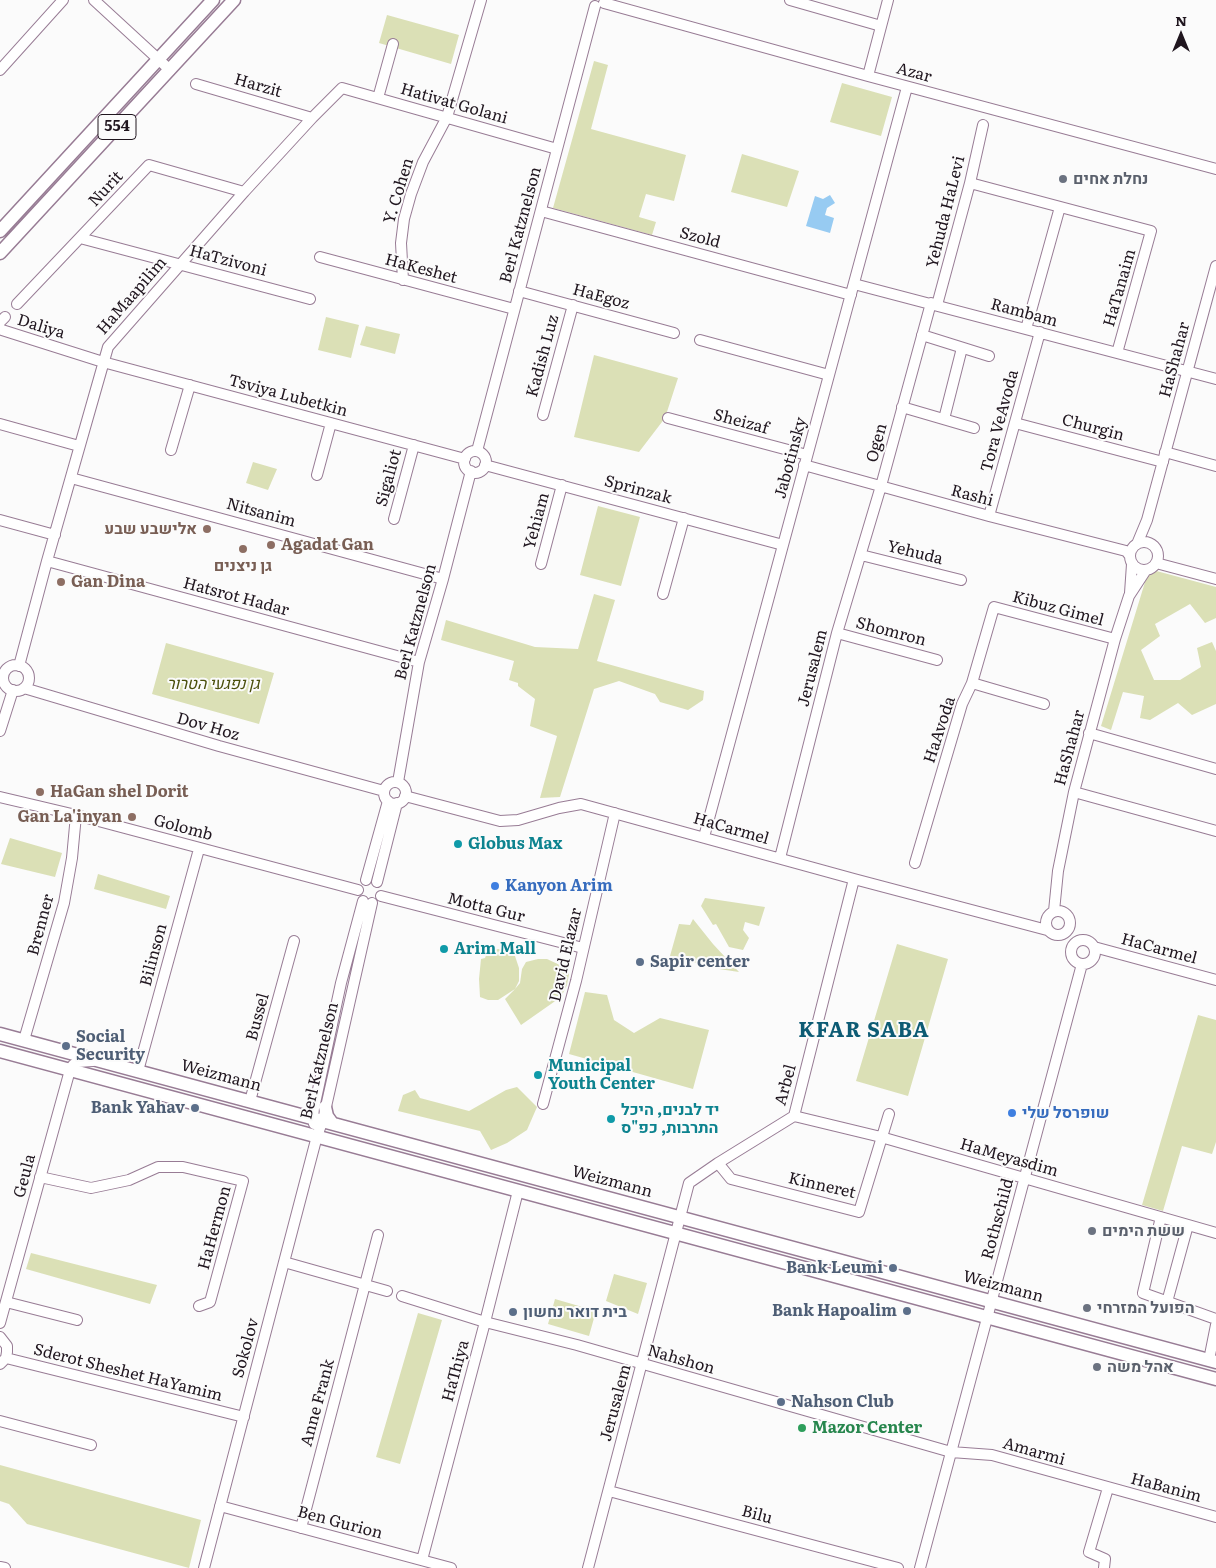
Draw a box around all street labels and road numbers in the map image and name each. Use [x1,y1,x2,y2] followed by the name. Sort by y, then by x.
[894,59,934,87] street label: Azar
[232,70,284,102] street label: Harzit
[398,79,510,129] street label: Hativat Golani
[98,114,136,140] road number: 554
[923,154,969,270] street label: Yehuda HaLevi
[380,156,418,226] street label: Y. Cohen
[496,165,546,285] street label: Berl Katznelson
[85,167,127,211] street label: Nurit
[677,223,723,253] street label: Szold
[187,241,269,281] street label: HaTzivoni
[1100,247,1140,329] street label: HaTanaim
[383,250,459,288] street label: HaKeshet
[93,253,171,339] street label: HaMaapilim
[571,280,631,314] street label: HaEgoz
[988,295,1060,331] street label: Rambam
[15,311,67,343] street label: Daliya
[523,313,563,399] street label: Kadish Luz
[1156,320,1194,400] street label: HaShahar
[977,368,1023,474] street label: Tora VeAvoda
[226,371,350,421] street label: Tsviya Lubetkin
[711,405,771,439] street label: Sheizaf
[1060,410,1126,446] street label: Churgin
[771,415,811,501] street label: Jabotinsky
[863,421,891,465] street label: Ogen
[372,447,406,509] street label: Sigaliot
[602,472,674,508] street label: Sprinzak
[949,481,995,511] street label: Rashi
[520,491,554,551] street label: Yehiam
[224,495,298,531] street label: Nitsanim
[885,537,945,569] street label: Yehuda
[391,562,441,682] street label: Berl Katznelson
[181,574,291,620] street label: Hatsrot Hadar
[1010,588,1106,630] street label: Kibuz Gimel
[854,613,928,651] street label: Shomron
[794,627,832,709] street label: Jerusalem
[920,694,960,766] street label: HaAvoda
[1051,708,1089,788] street label: HaShahar
[174,709,242,745] street label: Dov Hoz
[691,809,771,849] street label: HaCarmel
[151,811,215,845] street label: Golomb
[445,889,527,927] street label: Motta Gur
[24,892,58,958] street label: Brenner
[546,906,586,1004] street label: David Elazar
[136,922,172,988] street label: Bilinson
[1119,930,1199,968] street label: HaCarmel
[242,991,274,1043] street label: Bussel
[297,1001,343,1121] street label: Berl Katznelson
[179,1056,263,1096] street label: Weizmann
[771,1062,801,1108] street label: Arbel
[958,1135,1060,1181] street label: HaMeyasdim
[10,1152,40,1200] street label: Geula
[570,1162,654,1202] street label: Weizmann
[787,1169,857,1203] street label: Kinneret
[978,1176,1018,1262] street label: Rothschild
[195,1184,235,1272] street label: HaHermon
[961,1267,1045,1307] street label: Weizmann
[229,1316,263,1380] street label: Sokolov
[439,1338,473,1404] street label: HaThiya
[32,1340,224,1406] street label: Sderot Sheshet HaYamim
[645,1341,717,1379] street label: Nahshon
[297,1357,339,1449] street label: Anne Frank
[597,1362,635,1444] street label: Jerusalem
[1001,1434,1067,1470] street label: Amarmi
[1128,1469,1204,1507] street label: HaBanim
[295,1502,385,1544] street label: Ben Gurion
[739,1502,775,1528] street label: Bilu

